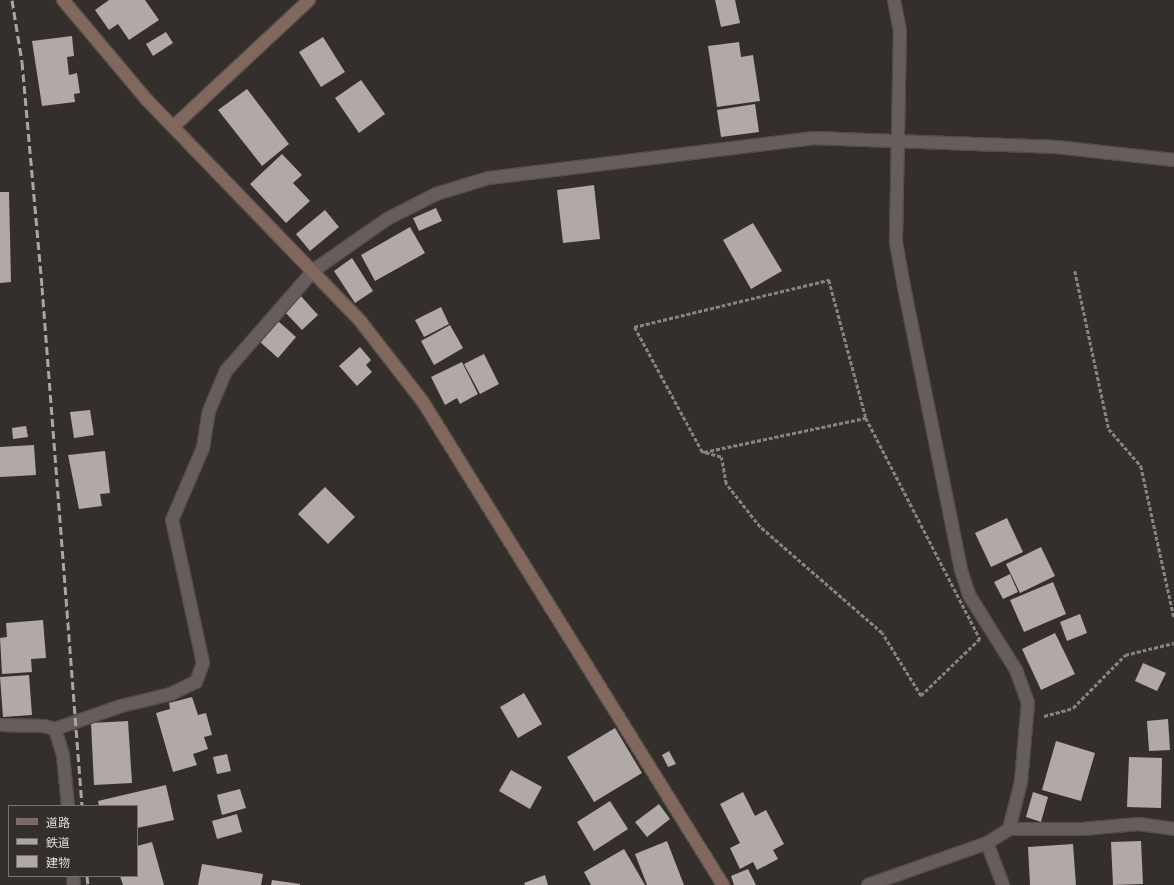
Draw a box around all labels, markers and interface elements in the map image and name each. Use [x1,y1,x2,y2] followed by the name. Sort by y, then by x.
[8,805,138,877] legend
[46,816,70,830] text: 道路
[46,836,70,850] text: 鉄道
[46,856,70,870] text: 建物

